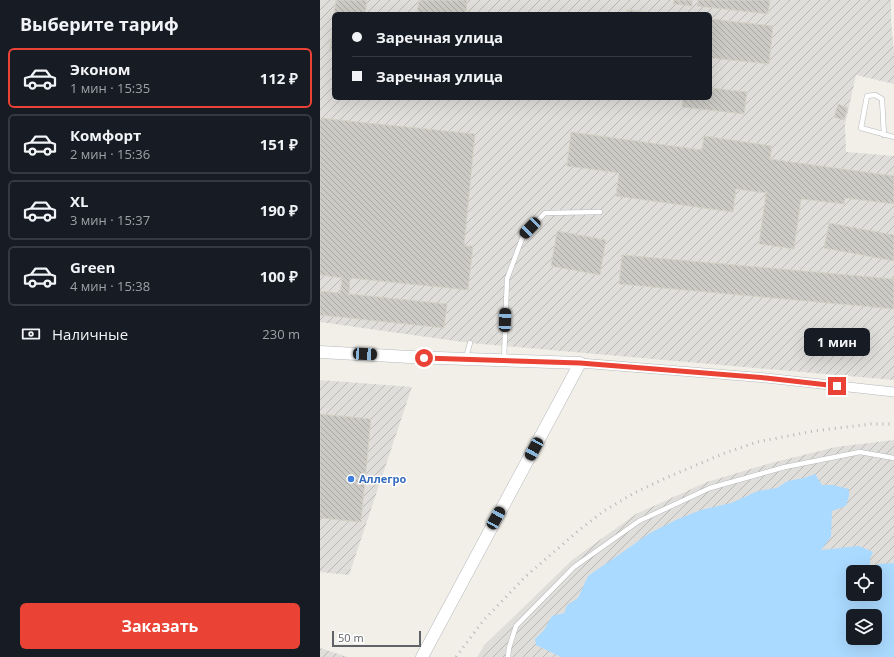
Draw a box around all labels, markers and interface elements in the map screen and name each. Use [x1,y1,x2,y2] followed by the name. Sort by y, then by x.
[20,12,179,36] text: Выберите тариф
[376,27,503,47] text: Заречная улица
[70,59,130,79] text: Эконом
[22,60,58,96] icon: car
[376,66,503,86] text: Заречная улица
[260,68,298,88] text: 112 ₽
[70,79,150,97] text: 1 мин · 15:35
[70,125,141,145] text: Комфорт
[22,126,58,162] icon: car
[260,134,298,154] text: 151 ₽
[70,145,150,163] text: 2 мин · 15:36
[70,191,88,211] text: XL
[22,192,58,228] icon: car
[260,200,298,220] text: 190 ₽
[70,211,150,229] text: 3 мин · 15:37
[517,215,543,241] car
[70,257,115,277] text: Green
[22,258,58,294] icon: car
[260,266,298,286] text: 100 ₽
[70,277,150,295] text: 4 мин · 15:38
[499,308,511,332] car
[20,323,42,345] icon: cash
[52,324,128,344] text: Наличные
[262,325,300,343] text: 230 m
[804,328,870,356] callout: 1 мин
[817,333,857,351] text: 1 мин
[353,347,377,361] car
[415,349,433,367] route start
[828,377,846,395] route end
[523,436,545,462] car
[359,471,406,486] place label: Аллегро
[346,474,356,484] marker: Аллегро
[485,505,507,531] car
[846,565,882,645] map controls
[846,565,882,601] button: locate
[20,603,300,649] button: Заказать
[846,609,882,645] button: layers
[332,629,421,648] scale bar
[338,630,364,645] text: 50 m

